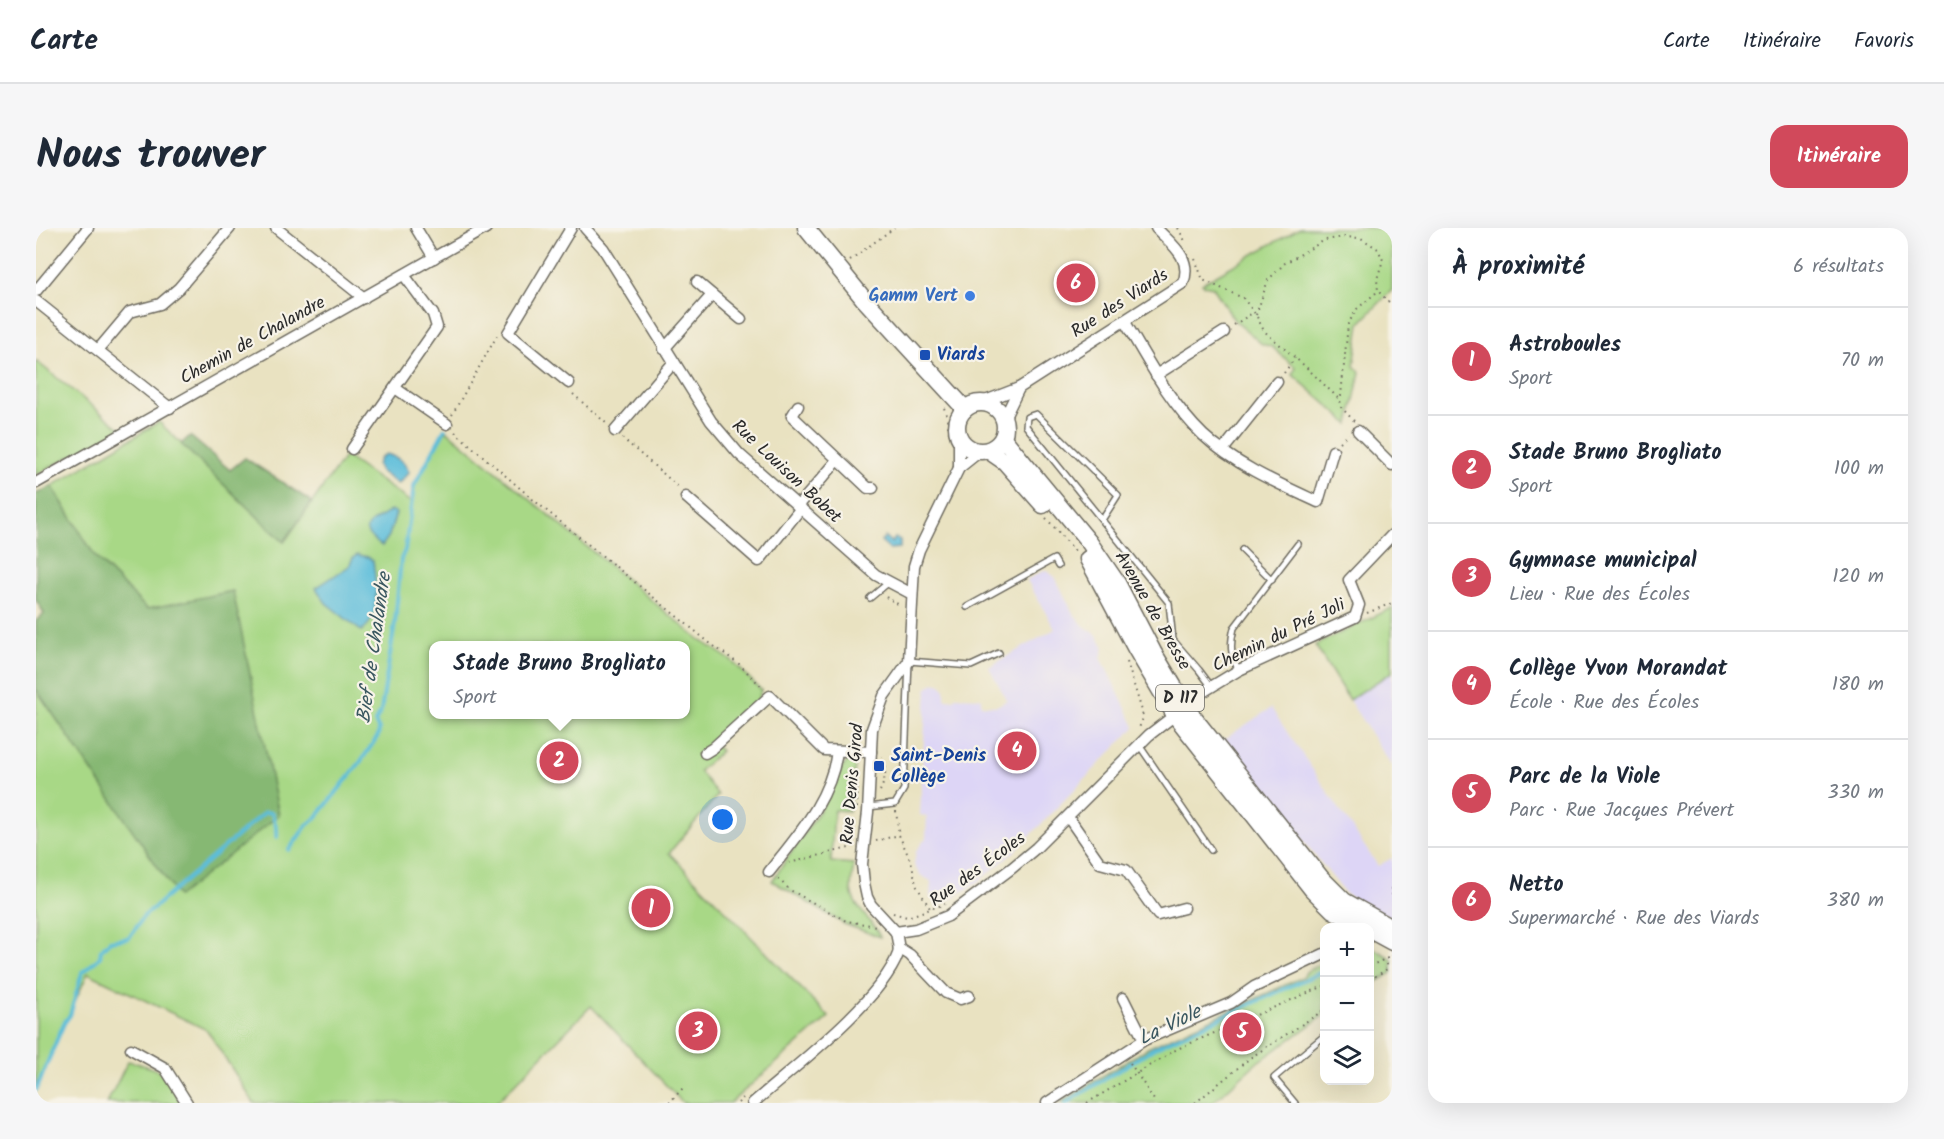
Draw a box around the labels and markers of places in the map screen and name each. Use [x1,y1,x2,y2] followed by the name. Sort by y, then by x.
[1056,260,1096,306] pin: 6
[869,282,959,311] place label: Gamm Vert
[963,289,977,303] marker: Gamm Vert
[937,341,986,370] place label: Viards
[918,348,932,362] marker: Viards
[998,728,1036,774] pin: 4
[540,738,578,784] pin: 2
[891,742,987,792] place label: Saint-Denis Collège
[872,759,886,773] marker: Saint-Denis Collège
[632,886,670,930] pin: 1
[678,1008,718,1054] pin: 3
[1222,1010,1262,1054] pin: 5

